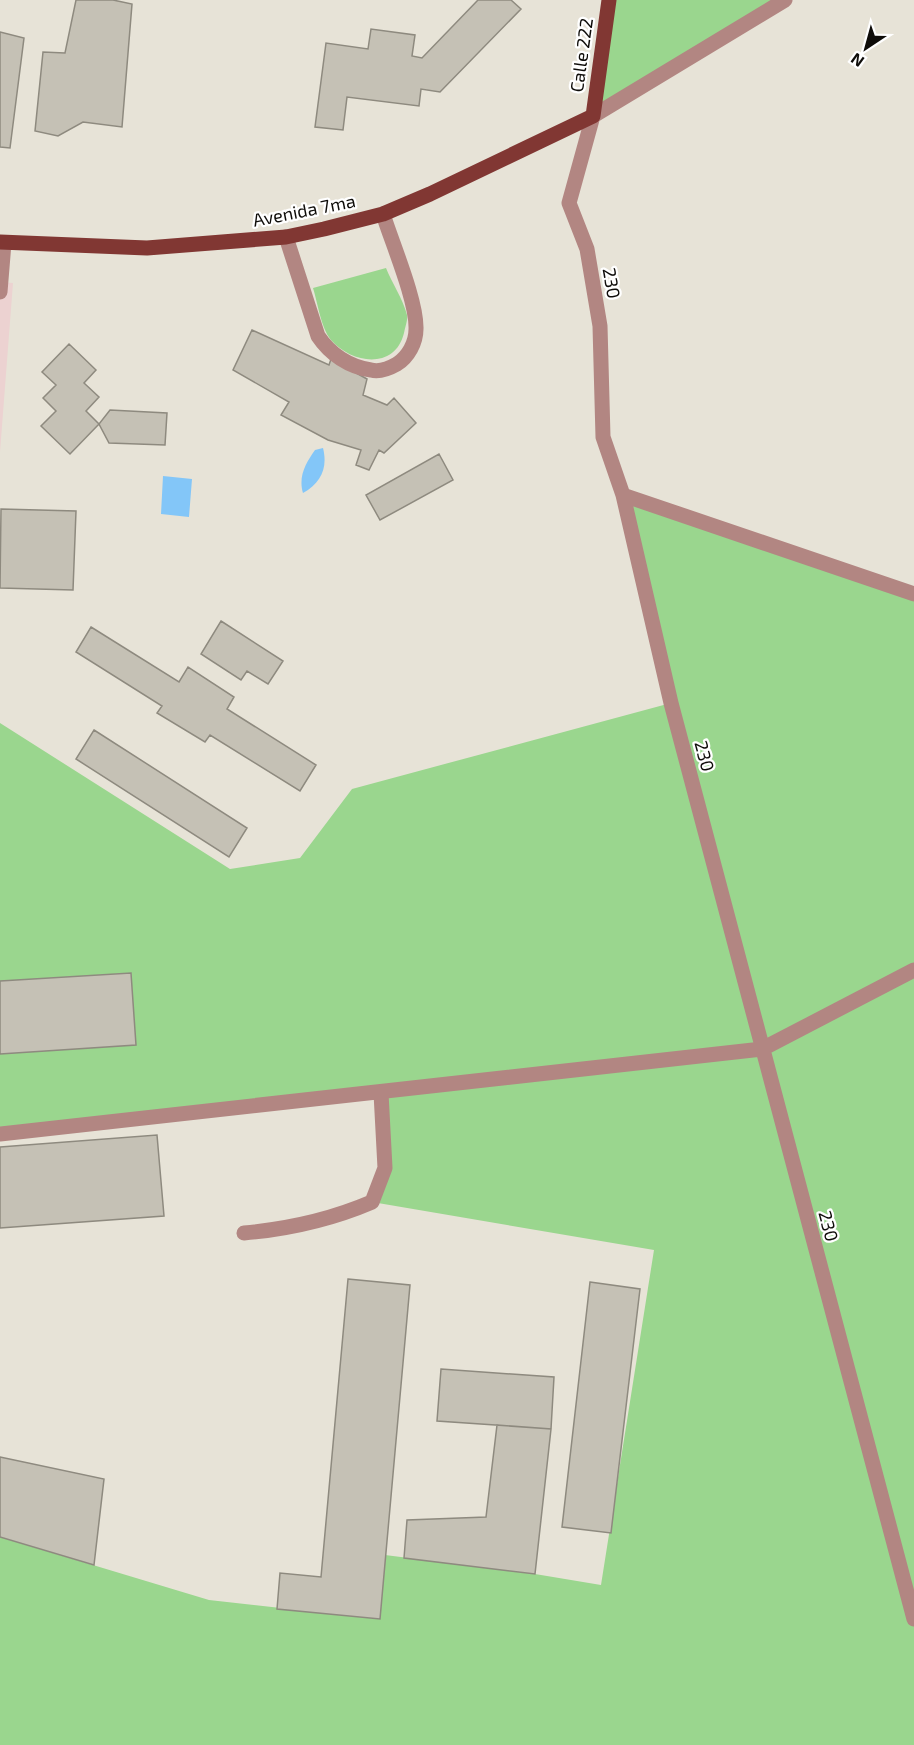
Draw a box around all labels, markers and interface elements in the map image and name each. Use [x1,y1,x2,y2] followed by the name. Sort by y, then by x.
[565,16,597,94] street label: Calle 222
[836,18,896,78] north arrow
[847,49,867,72] text: N
[251,189,357,231] street label: Avenida 7ma
[598,266,626,300] street label: 230
[690,738,720,774] street label: 230
[814,1208,844,1244] street label: 230

